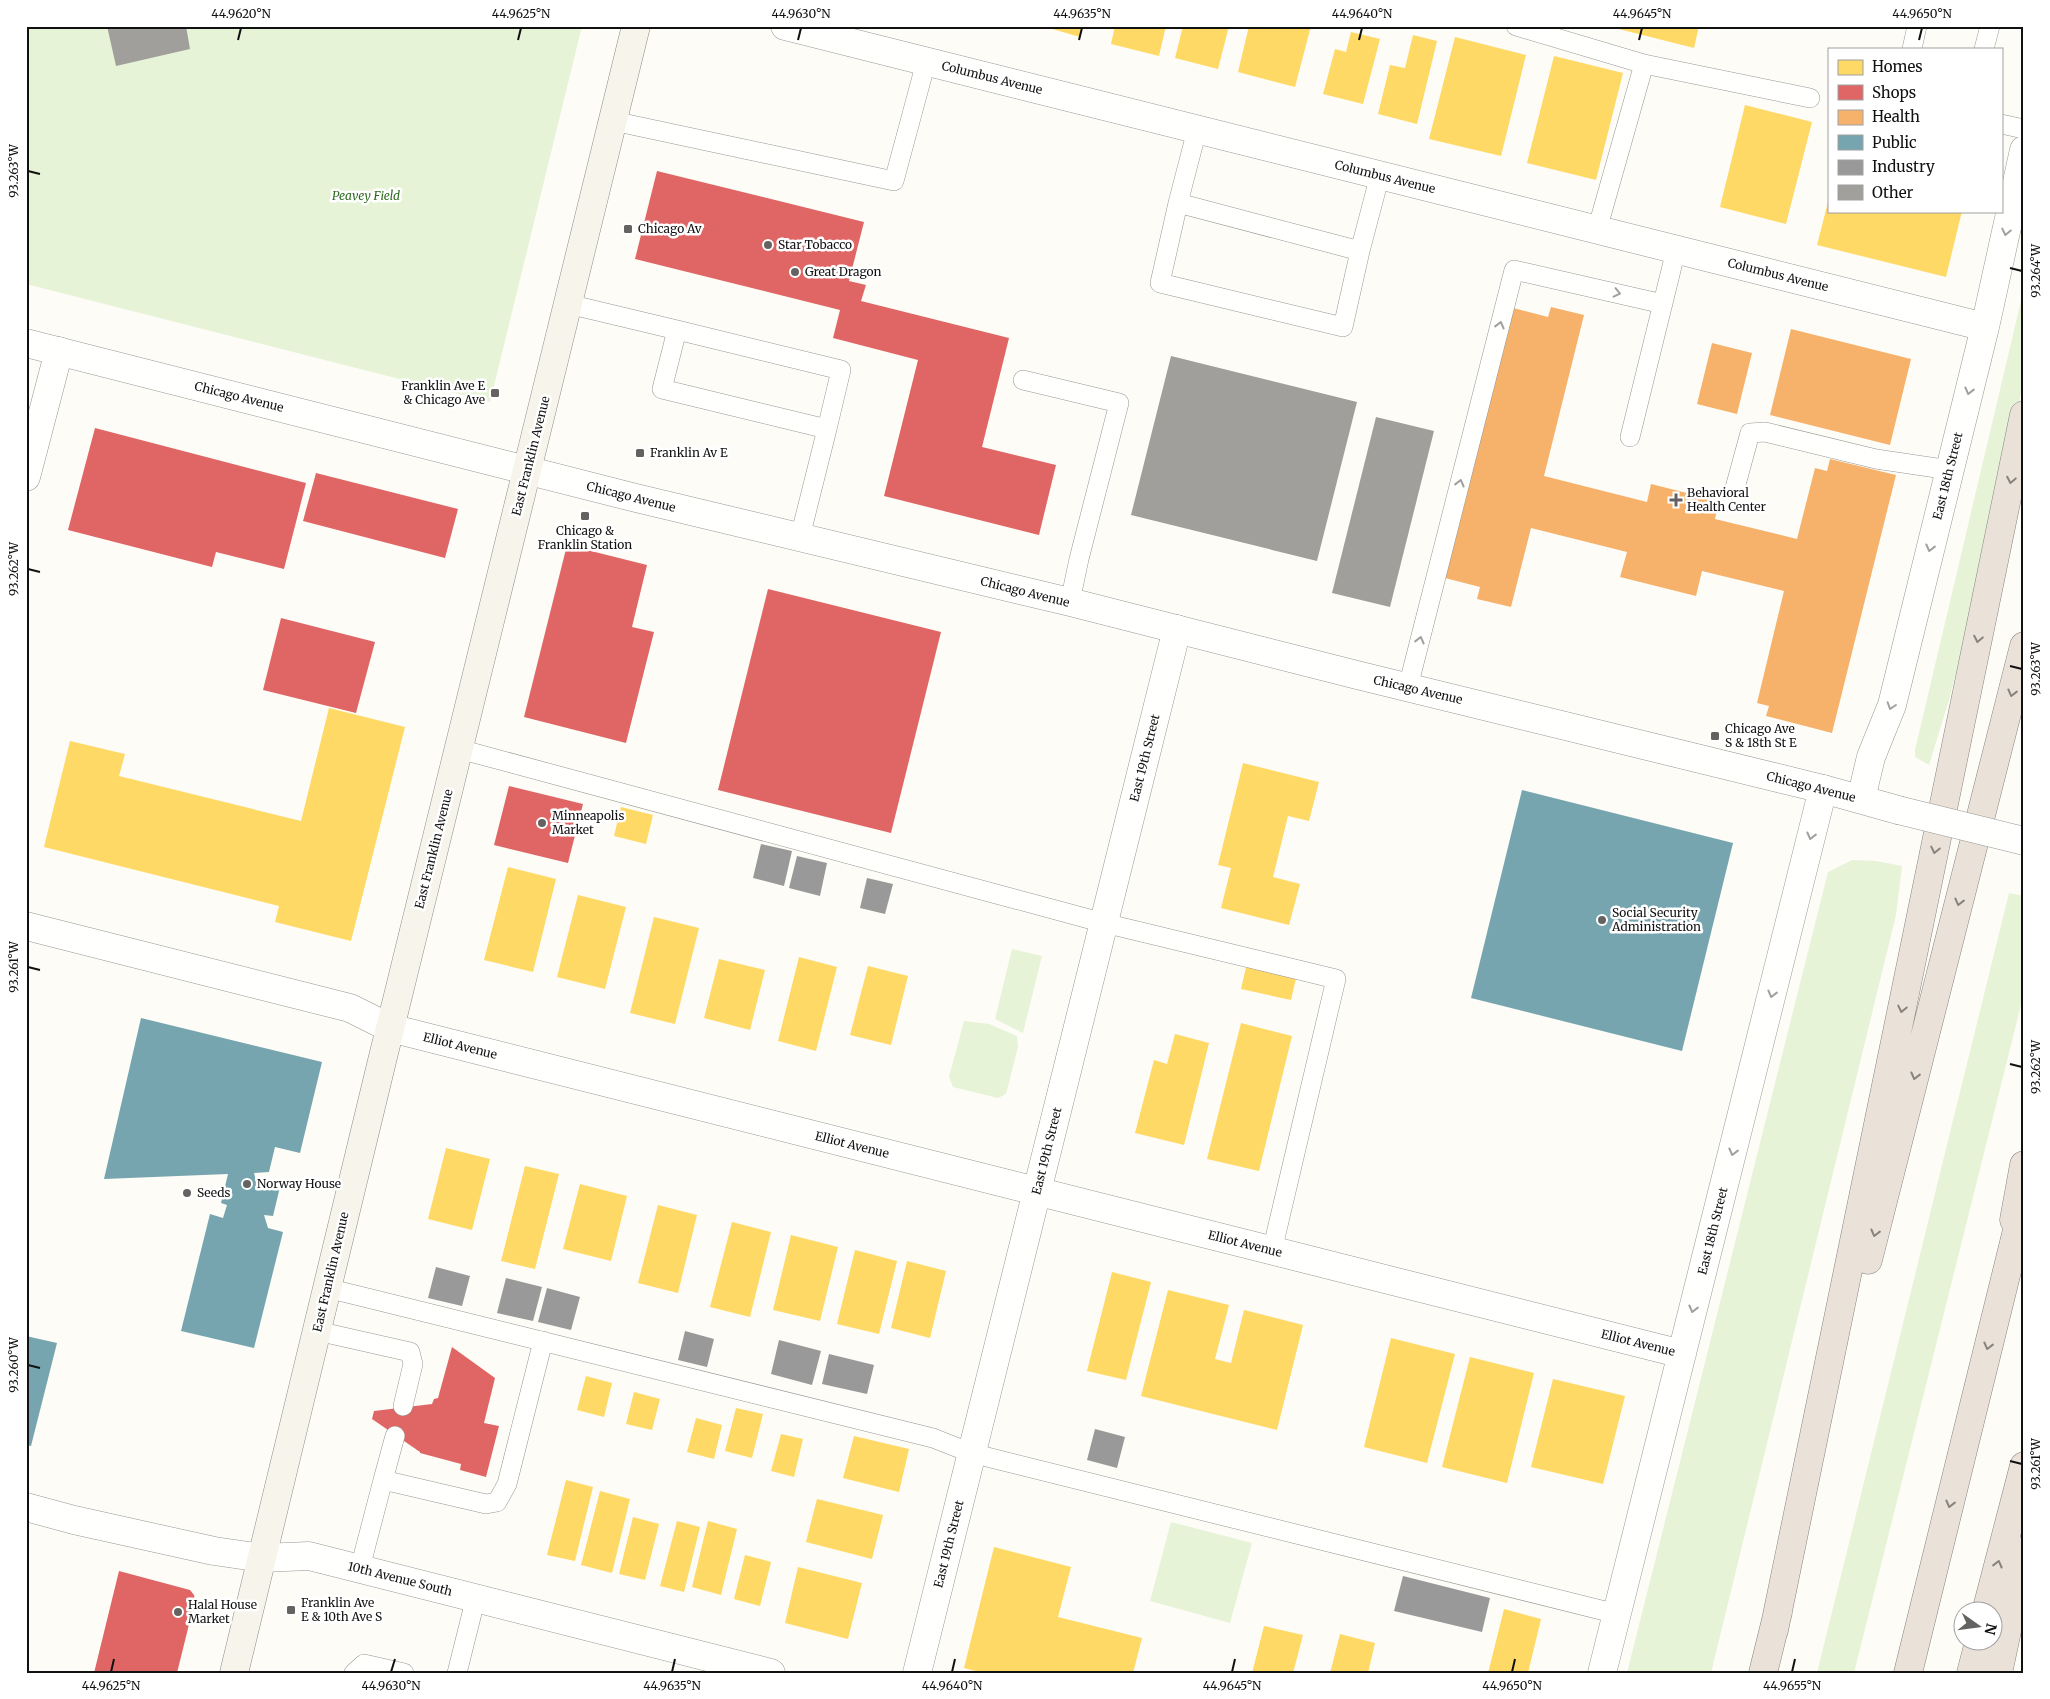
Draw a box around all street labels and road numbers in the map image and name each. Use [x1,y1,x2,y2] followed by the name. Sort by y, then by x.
[940,58,1044,97] street label: Columbus Avenue
[1333,157,1437,196] street label: Columbus Avenue
[1726,255,1830,294] street label: Columbus Avenue
[193,378,285,415] street label: Chicago Avenue
[508,395,553,517] street label: East Franklin Avenue
[1929,430,1966,521] street label: East 18th Street
[585,478,677,515] street label: Chicago Avenue
[979,573,1071,610] street label: Chicago Avenue
[1372,672,1464,707] street label: Chicago Avenue
[1126,712,1163,803] street label: East 19th Street
[1765,768,1857,805] street label: Chicago Avenue
[411,788,456,910] street label: East Franklin Avenue
[422,1029,499,1062] street label: Elliot Avenue
[1028,1105,1065,1196] street label: East 19th Street
[814,1128,891,1161] street label: Elliot Avenue
[1694,1185,1731,1276] street label: East 18th Street
[309,1210,352,1333] street label: East Franklin Avenue
[1207,1227,1284,1260] street label: Elliot Avenue
[1600,1326,1677,1359] street label: Elliot Avenue
[930,1498,967,1589] street label: East 19th Street
[346,1558,454,1599] street label: 10th Avenue South

